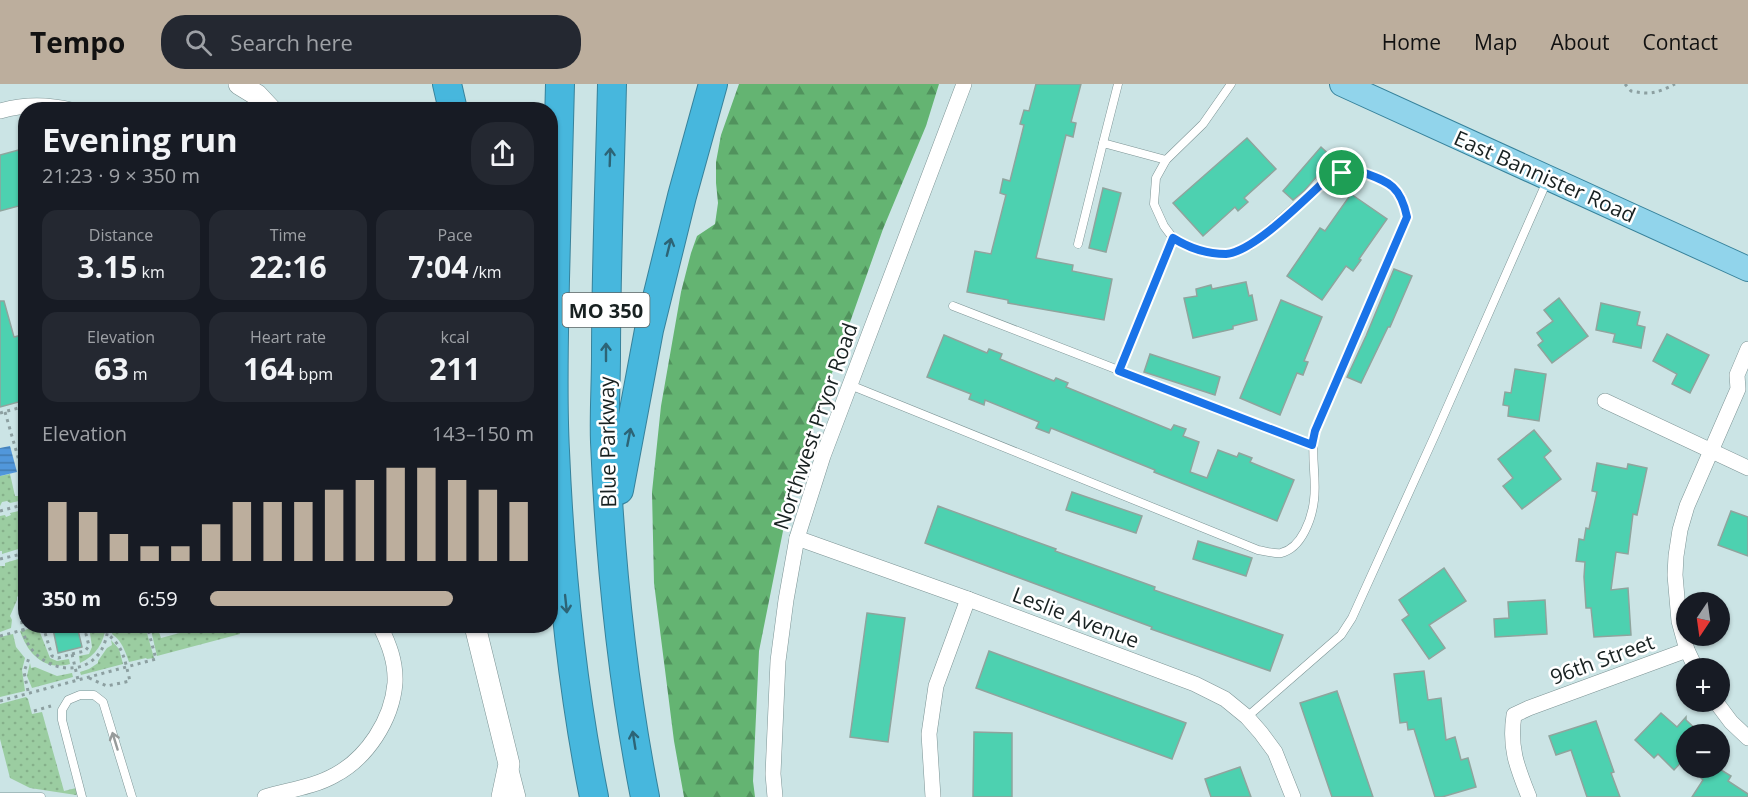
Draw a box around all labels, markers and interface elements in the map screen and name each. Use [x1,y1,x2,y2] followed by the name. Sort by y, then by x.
[161,15,581,69] search box
[30,23,125,61] text: Tempo
[182,26,215,59] icon: search
[230,27,353,57] text: Search here
[1382,28,1441,56] text: Home
[1474,28,1517,56] text: Map
[1550,28,1610,56] text: About
[1643,28,1718,56] text: Contact
[42,117,238,162] text: Evening run
[471,122,534,185] button: share
[1450,123,1640,229] street label: East Bannister Road
[605,147,616,167] one-way arrow
[1316,147,1367,198] pin
[1325,156,1358,189] icon: arrive
[42,162,200,189] text: 21:23 · 9 × 350 m
[89,224,153,246] text: Distance
[270,224,306,246] text: Time
[437,224,473,246] text: Pace
[664,238,676,257] one-way arrow
[77,246,137,287] text: 3.15
[249,246,327,287] text: 22:16
[408,246,468,287] text: 7:04
[137,261,165,283] text: km
[468,261,502,283] text: /km
[562,293,650,327] road number: MO 350
[766,319,864,533] street label: Northwest Pryor Road
[87,326,155,348] text: Elevation
[250,326,326,348] text: Heart rate
[441,326,470,348] text: kcal
[600,342,612,362] one-way arrow
[94,348,129,389] text: 63
[243,348,294,389] text: 164
[429,348,481,389] text: 211
[129,363,148,385] text: m
[294,363,333,385] text: bpm
[592,376,622,508] street label: Blue Parkway
[42,420,127,447] text: Elevation
[432,420,534,447] text: 143–150 m
[624,428,635,448] one-way arrow
[1009,580,1143,654] street label: Leslie Avenue
[42,585,101,612] text: 350 m
[138,585,178,612] text: 6:59
[1676,592,1730,646] north arrow
[1676,592,1730,778] map controls
[561,594,572,613] one-way arrow
[1546,627,1658,691] street label: 96th Street
[1676,658,1730,712] button: +
[1676,724,1730,778] button: −
[629,730,640,750] one-way arrow
[109,732,120,751] one-way arrow

